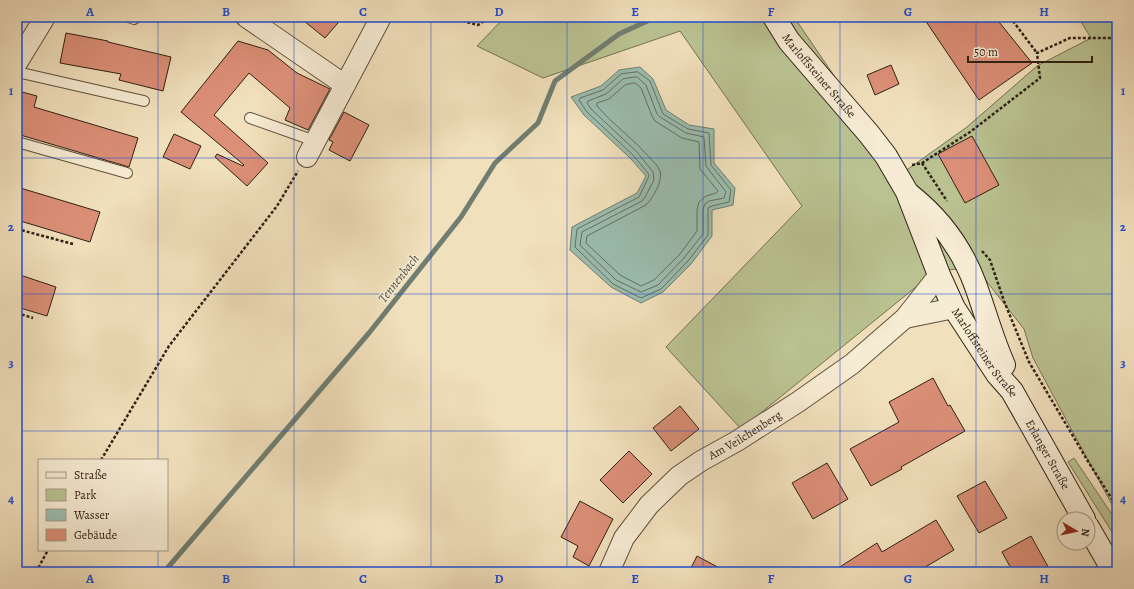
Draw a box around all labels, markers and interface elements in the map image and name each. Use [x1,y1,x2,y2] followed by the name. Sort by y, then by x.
[85,3,95,20] text: A
[222,3,230,20] text: B
[359,3,367,20] text: C
[494,3,504,20] text: D
[631,3,639,20] text: E
[768,3,775,20] text: F
[904,3,912,20] text: G
[1039,3,1049,20] text: H
[778,30,859,121] street label: Marloffsteiner Straße
[968,38,1092,64] scale bar
[974,44,998,60] text: 50 m
[9,82,14,99] text: 1
[1121,82,1126,99] text: 1
[8,218,15,235] text: 2
[1120,218,1127,235] text: 2
[374,250,423,306] water label: Tennenbach
[948,305,1022,400] street label: Marloffsteiner Straße
[8,354,14,371] text: 3
[1120,354,1126,371] text: 3
[705,407,785,464] street label: Am Veilchenberg
[1022,417,1074,492] street label: Erlanger Straße
[38,459,168,551] legend
[74,467,107,483] text: Straße
[74,487,97,503] text: Park
[8,490,14,507] text: 4
[1120,490,1126,507] text: 4
[73,507,110,523] text: Wasser
[1056,511,1096,551] north arrow
[74,527,117,543] text: Gebäude
[1077,527,1093,538] text: N
[85,570,95,587] text: A
[222,570,230,587] text: B
[359,570,367,587] text: C
[494,570,504,587] text: D
[631,570,639,587] text: E
[768,570,775,587] text: F
[904,570,912,587] text: G
[1039,570,1049,587] text: H

